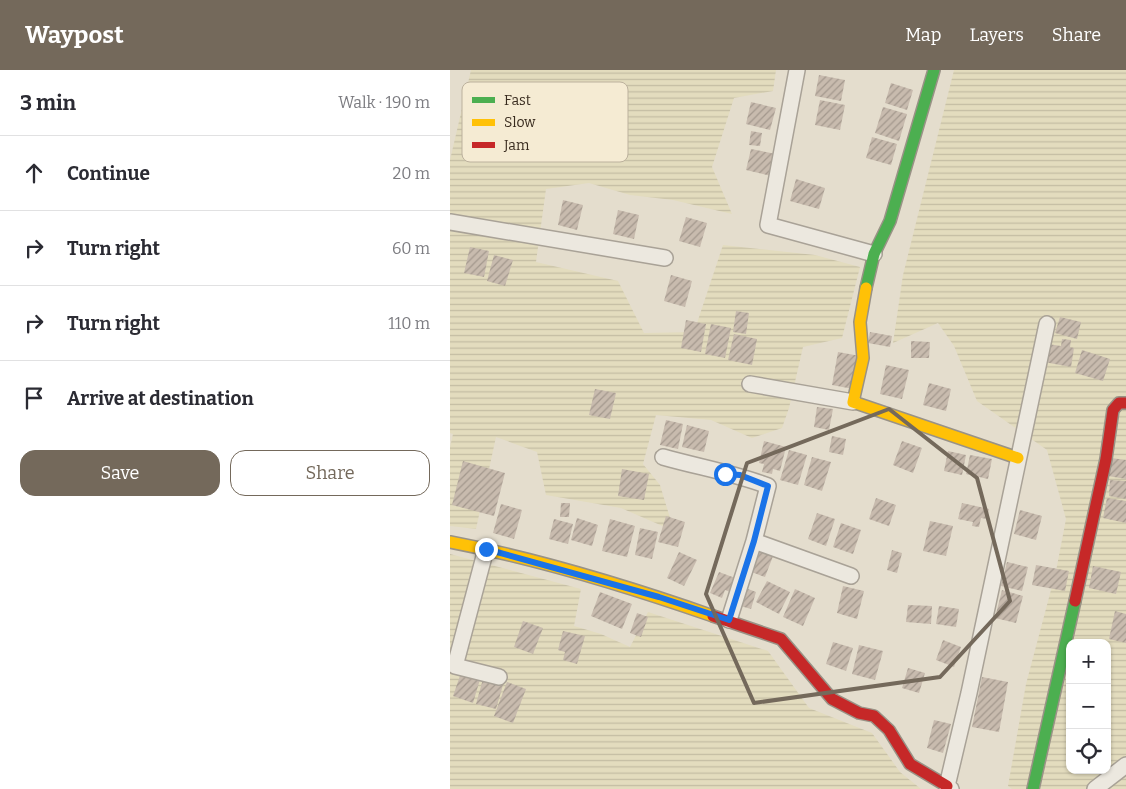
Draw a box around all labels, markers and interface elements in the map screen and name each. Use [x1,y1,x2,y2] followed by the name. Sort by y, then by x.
[25,21,124,49] text: Waypost
[905,24,941,46] text: Map
[969,24,1024,46] text: Layers
[1052,24,1101,46] text: Share
[462,82,628,162] legend
[20,90,76,116] text: 3 min
[504,92,531,109] text: Fast
[338,93,430,112] text: Walk · 190 m
[504,114,536,131] text: Slow
[503,137,530,154] text: Jam
[20,159,48,187] icon: ahead
[67,162,150,185] text: Continue
[393,164,430,183] text: 20 m
[20,234,48,262] icon: right
[67,237,160,260] text: Turn right
[392,239,430,258] text: 60 m
[20,309,48,337] icon: right
[67,312,160,335] text: Turn right
[388,314,430,333] text: 110 m
[20,384,48,412] icon: arrive
[67,387,254,410] text: Arrive at destination
[20,450,220,496] button: Save
[230,450,430,496] button: Share
[714,463,737,486] route start
[475,538,498,561] route end
[1066,639,1111,774] map controls
[1066,639,1111,684] button: +
[1066,684,1111,729] button: −
[1066,729,1111,774] button: locate

